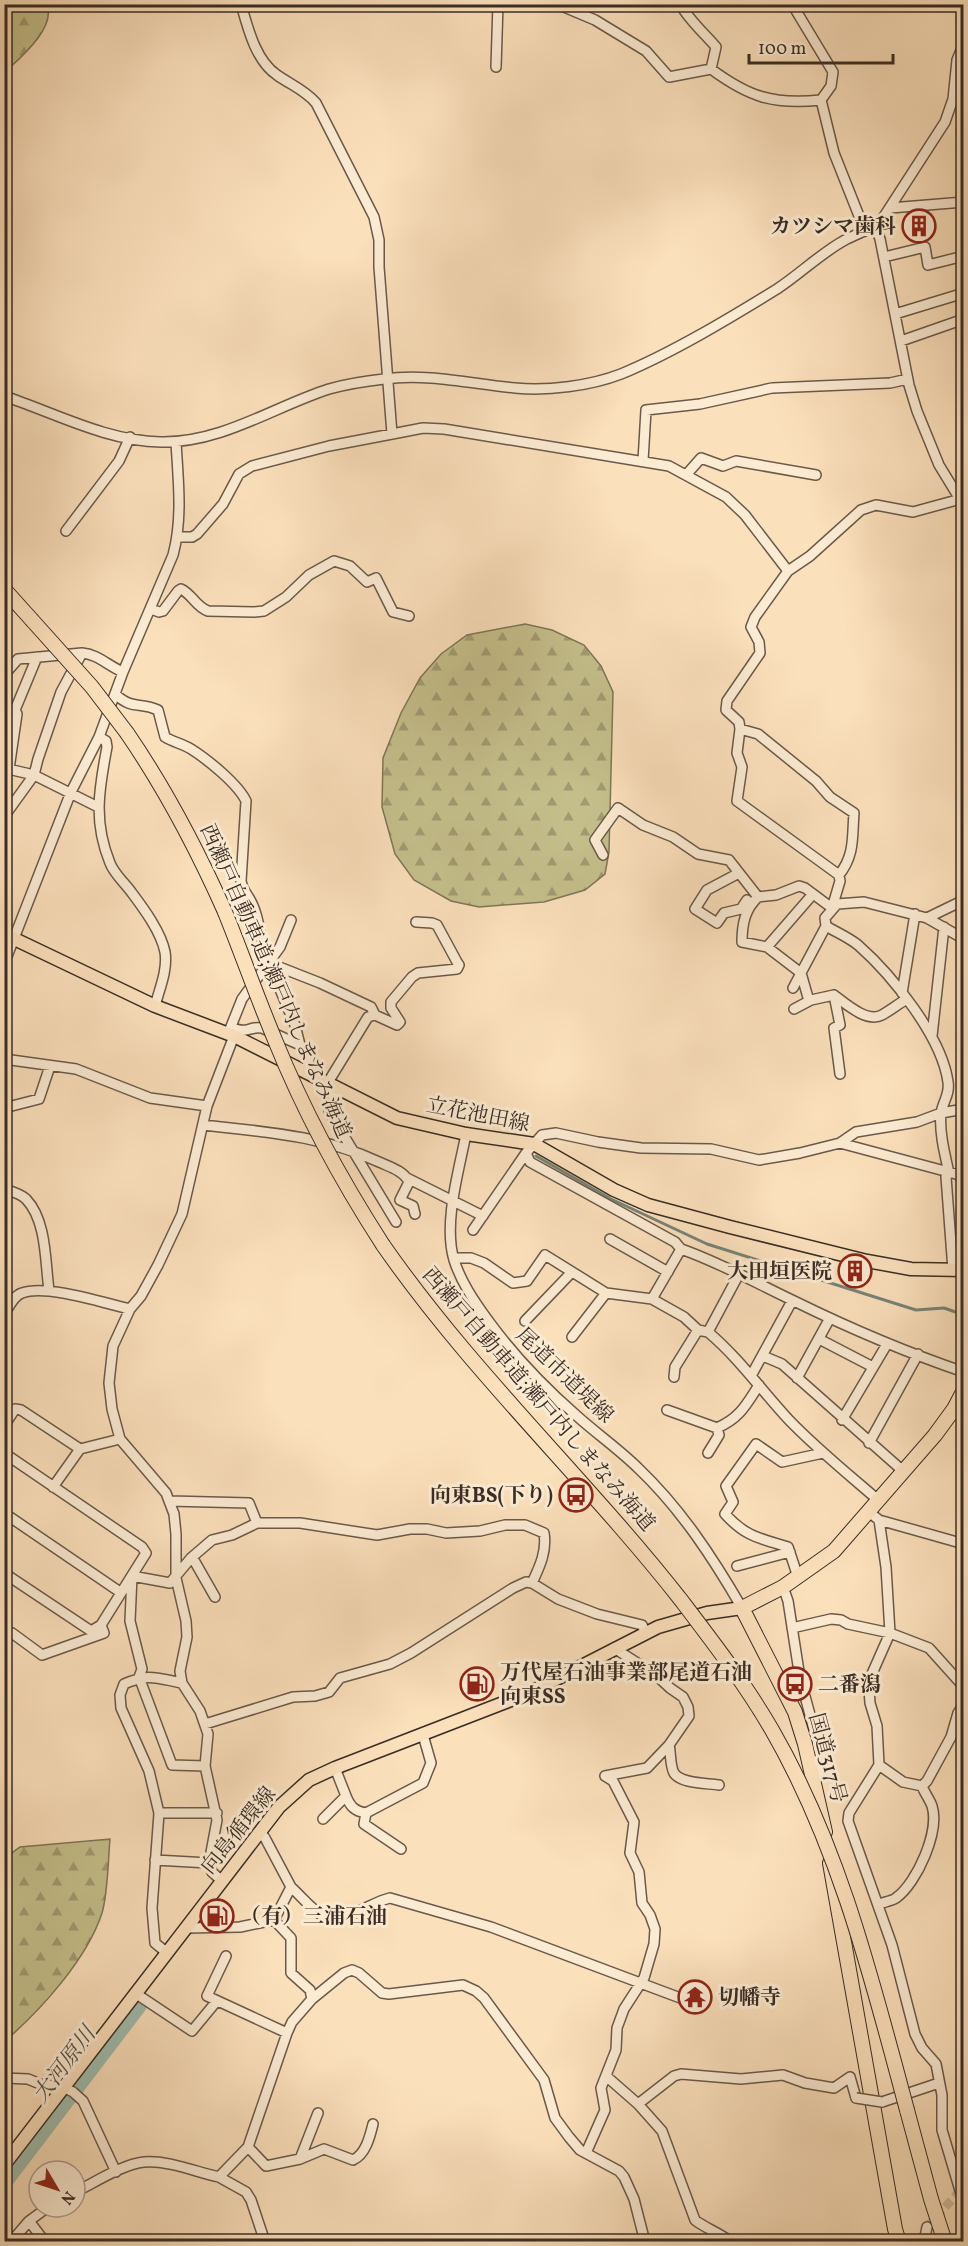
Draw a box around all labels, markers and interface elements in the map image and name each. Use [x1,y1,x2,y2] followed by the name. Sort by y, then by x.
[749,27,893,65] scale bar
[758,37,807,62] text: 100 m
[901,208,937,244] building icon: カツシマ歯科
[770,213,896,242] place label: カツシマ歯科
[192,820,357,1143] street label: 西瀬戸自動車道;瀬戸内しまなみ海道
[423,1091,532,1140] street label: 立花池田線
[837,1253,873,1289] building icon: 大田垣医院
[727,1258,832,1287] place label: 大田垣医院
[415,1262,661,1538] street label: 西瀬戸自動車道;瀬戸内しまなみ海道
[509,1322,619,1430] street label: 尾道市道堤線
[558,1477,594,1513] bus stop icon: 向東BS(下り)
[430,1482,553,1511] place label: 向東BS(下り)
[500,1659,752,1712] place label: 万代屋石油事業部尾道石油 向東SS
[459,1666,495,1702] fuel station icon: 万代屋石油事業部尾道石油 向東SS
[777,1666,813,1702] bus stop icon: 二番潟
[818,1671,881,1700] place label: 二番潟
[801,1710,852,1807] street label: 国道317号
[195,1781,283,1881] street label: 向島循環線
[199,1898,235,1934] fuel station icon: （有）三浦石油
[240,1903,387,1932] place label: （有）三浦石油
[677,1979,713,2015] temple icon: 切幡寺
[718,1984,781,2013] place label: 切幡寺
[26,2019,105,2110] water label: 大河原川
[27,2159,87,2219] north arrow
[55,2186,79,2209] text: N

